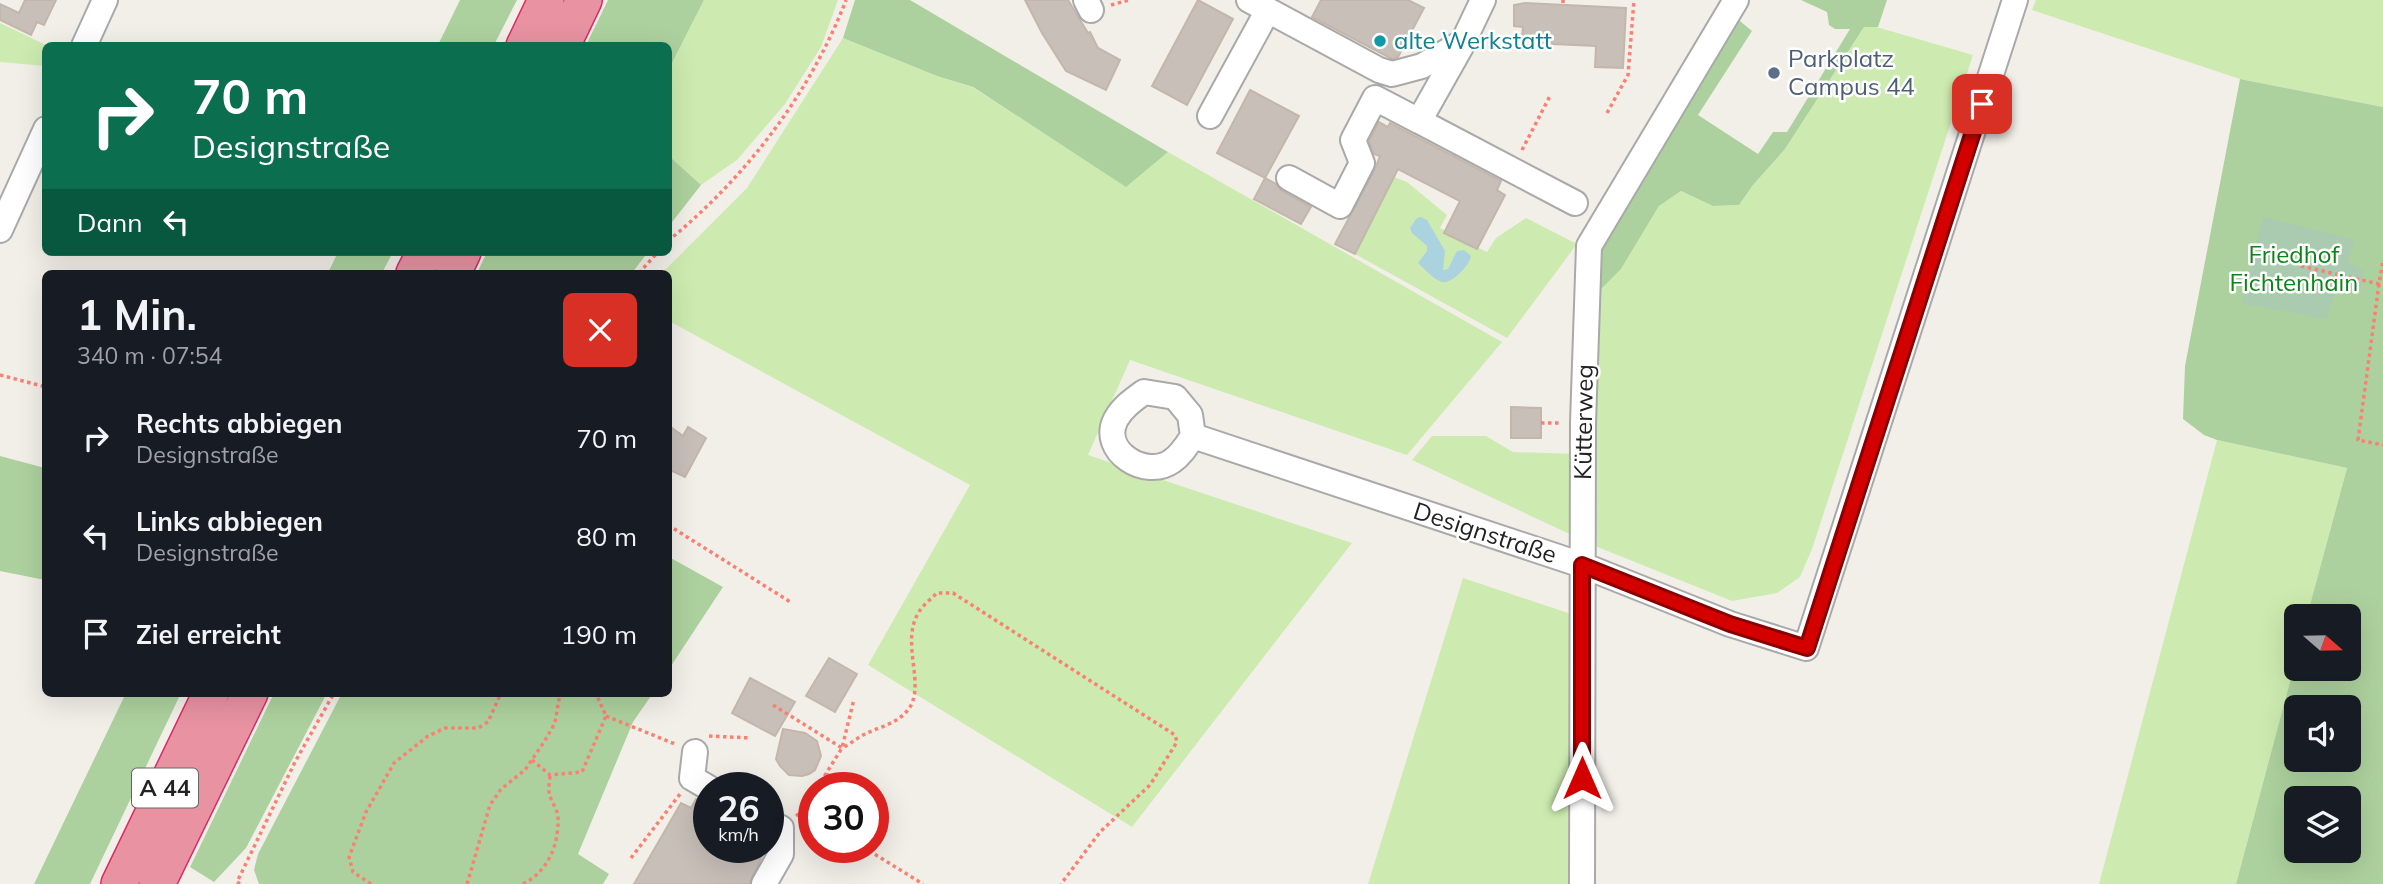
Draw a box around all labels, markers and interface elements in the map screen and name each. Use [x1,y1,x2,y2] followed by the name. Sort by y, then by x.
[1394,25,1552,55] place label: alte Werkstatt
[1372,33,1388,49] marker: alte Werkstatt
[1788,43,1915,101] place label: Parkplatz Campus 44
[192,65,308,126] text: 70 m
[1766,65,1782,81] marker: Parkplatz Campus 44
[77,70,168,161] icon: right
[1952,74,2012,134] pin
[1963,85,2001,123] icon: arrive
[192,126,390,166] text: Designstraße
[157,203,195,241] icon: left
[77,206,143,239] text: Dann
[2230,239,2358,297] park label: Friedhof Fichtenhain
[77,288,197,341] text: 1 Min.
[563,293,637,367] button: close
[77,341,222,370] text: 340 m · 07:54
[1567,364,1599,480] street label: Kütterweg
[136,407,342,440] text: Rechts abbiegen
[77,419,115,457] icon: right
[576,422,637,455] text: 70 m
[136,440,278,469] text: Designstraße
[1410,495,1561,569] street label: Designstraße
[136,505,323,538] text: Links abbiegen
[77,517,115,555] icon: left
[576,520,637,553] text: 80 m
[136,538,278,567] text: Designstraße
[2284,604,2361,681] north arrow
[2284,604,2361,863] map controls
[77,615,115,653] icon: arrive
[136,618,281,651] text: Ziel erreicht
[561,618,637,651] text: 190 m
[2284,695,2361,772] button: sound
[1545,741,1619,815] position arrow
[132,768,198,808] road number: A 44
[798,772,889,863] speed limit sign: 30
[717,786,760,830] text: 26
[2284,786,2361,863] button: layers
[718,823,759,846] text: km/h

